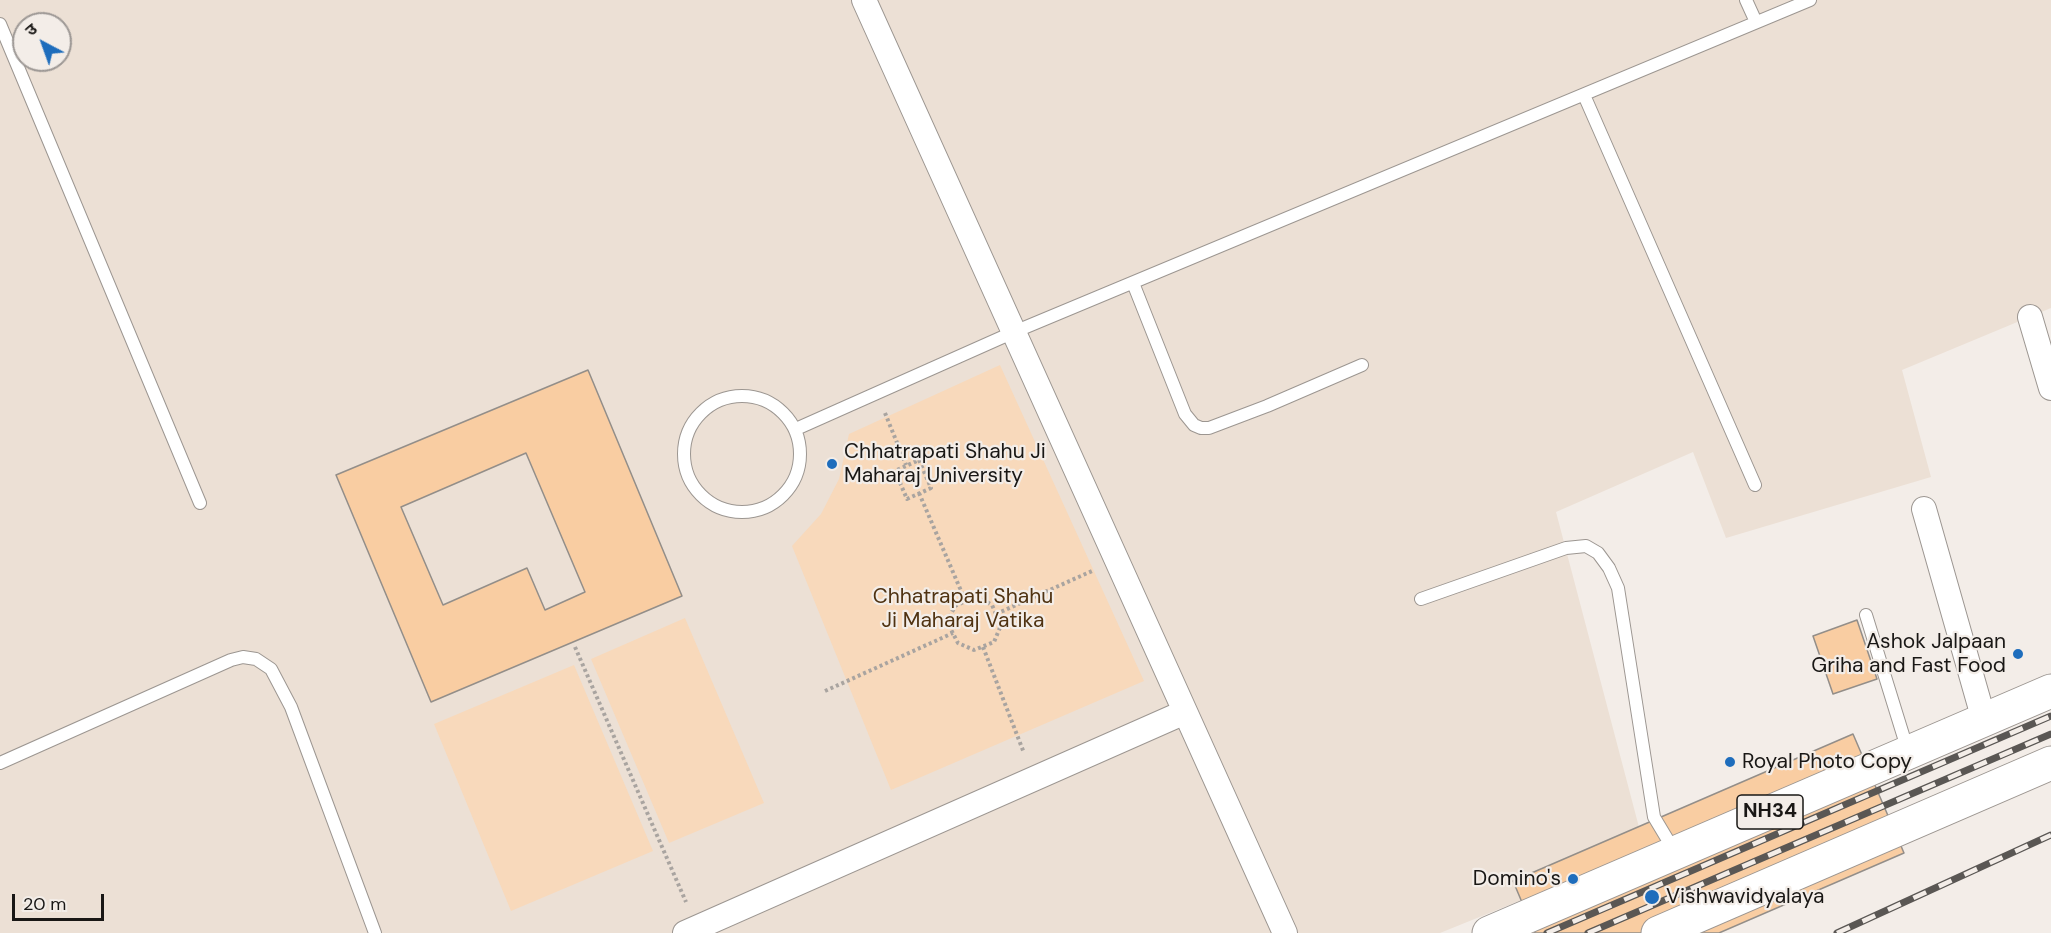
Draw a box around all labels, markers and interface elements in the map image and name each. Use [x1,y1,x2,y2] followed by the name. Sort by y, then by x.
[12,12,72,72] north arrow
[21,19,42,41] text: उ
[844,439,1046,489] place label: Chhatrapati Shahu Ji Maharaj University
[825,457,839,471] marker: Chhatrapati Shahu Ji Maharaj University
[873,584,1053,634] park label: Chhatrapati Shahu Ji Maharaj Vatika
[1811,629,2006,679] place label: Ashok Jalpaan Griha and Fast Food
[2011,647,2025,661] marker: Ashok Jalpaan Griha and Fast Food
[1742,749,1912,775] place label: Royal Photo Copy
[1723,755,1737,769] marker: Royal Photo Copy
[1737,795,1803,829] road number: NH34
[1473,866,1561,892] place label: Domino's
[1566,872,1580,886] marker: Domino's
[15,882,106,920] scale bar
[1666,884,1824,910] place label: Vishwavidyalaya
[1643,888,1661,906] marker: Vishwavidyalaya
[23,892,66,916] text: 20 m

